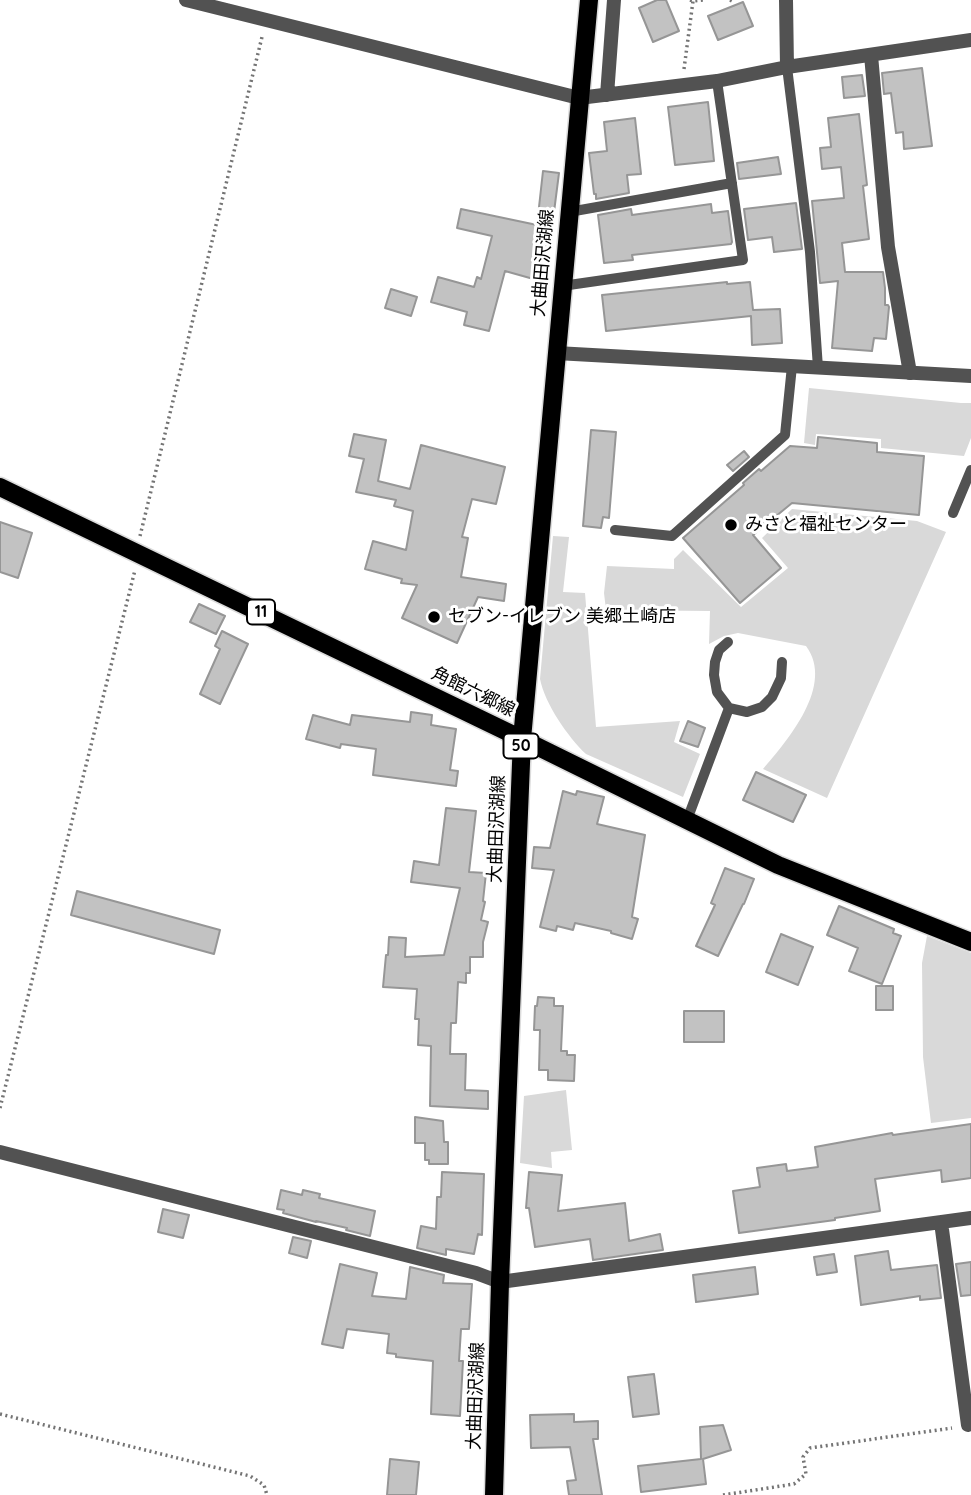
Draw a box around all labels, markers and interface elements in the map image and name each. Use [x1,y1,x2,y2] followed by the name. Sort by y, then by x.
[528,208,558,318] street label: 大曲田沢湖線
[745,514,907,536] place label: みさと福祉センター
[723,517,739,533] marker: みさと福祉センター
[247,600,275,624] road number: 11
[448,606,676,628] place label: セブン-イレブン 美郷土崎店
[426,609,442,625] marker: セブン-イレブン 美郷土崎店
[428,663,518,721] street label: 角館六郷線
[504,734,538,758] road number: 50
[484,775,510,883] street label: 大曲田沢湖線
[463,1342,489,1450] street label: 大曲田沢湖線

